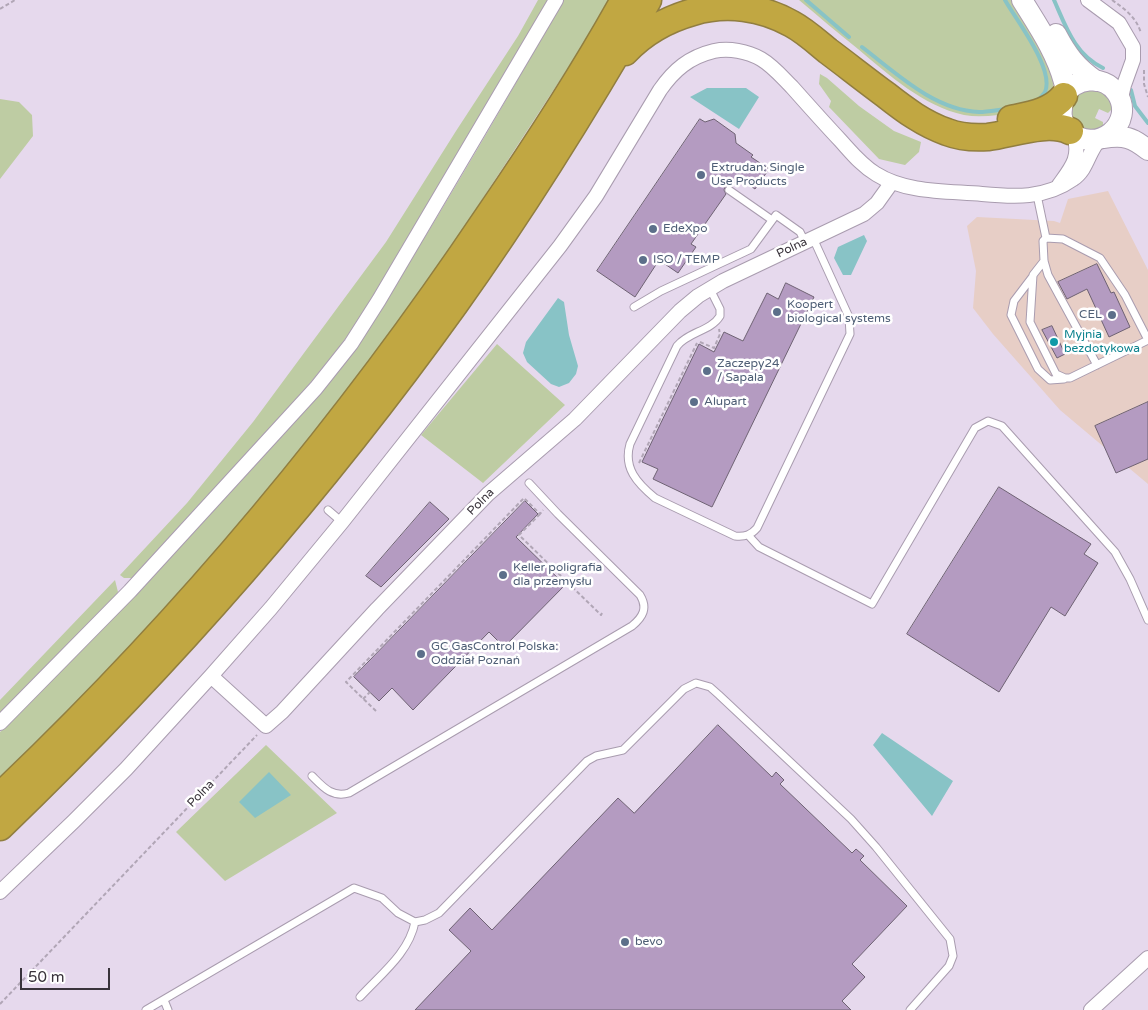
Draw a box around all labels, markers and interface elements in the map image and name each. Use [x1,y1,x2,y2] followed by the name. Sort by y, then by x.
[711,161,804,189] place label: Extrudan: Single Use Products
[695,169,707,181] marker: Extrudan: Single Use Products
[663,222,707,236] place label: EdeXpo
[647,223,659,235] marker: EdeXpo
[774,235,810,261] street label: Polna
[653,253,720,267] place label: ISO / TEMP
[637,254,649,266] marker: ISO / TEMP
[787,298,891,326] place label: Koopert biological systems
[771,306,783,318] marker: Koopert biological systems
[1079,308,1102,322] place label: CEL
[1106,309,1118,321] marker: CEL
[1064,328,1140,356] place label: Myjnia bezdotykowa
[1048,336,1060,348] marker: Myjnia bezdotykowa
[717,357,780,385] place label: Zaczepy24 / Sapala
[701,365,713,377] marker: Zaczepy24 / Sapala
[704,395,747,409] place label: Alupart
[688,396,700,408] marker: Alupart
[465,486,497,518] street label: Polna
[513,561,602,589] place label: Keller poligrafia dla przemysłu
[497,569,509,581] marker: Keller poligrafia dla przemysłu
[431,640,558,668] place label: GC GasControl Polska: Oddział Poznań
[415,648,427,660] marker: GC GasControl Polska: Oddział Poznań
[185,777,217,811] street label: Polna
[635,935,663,949] place label: bevo
[619,936,631,948] marker: bevo
[22,958,112,990] scale bar
[28,968,65,986] text: 50 m

